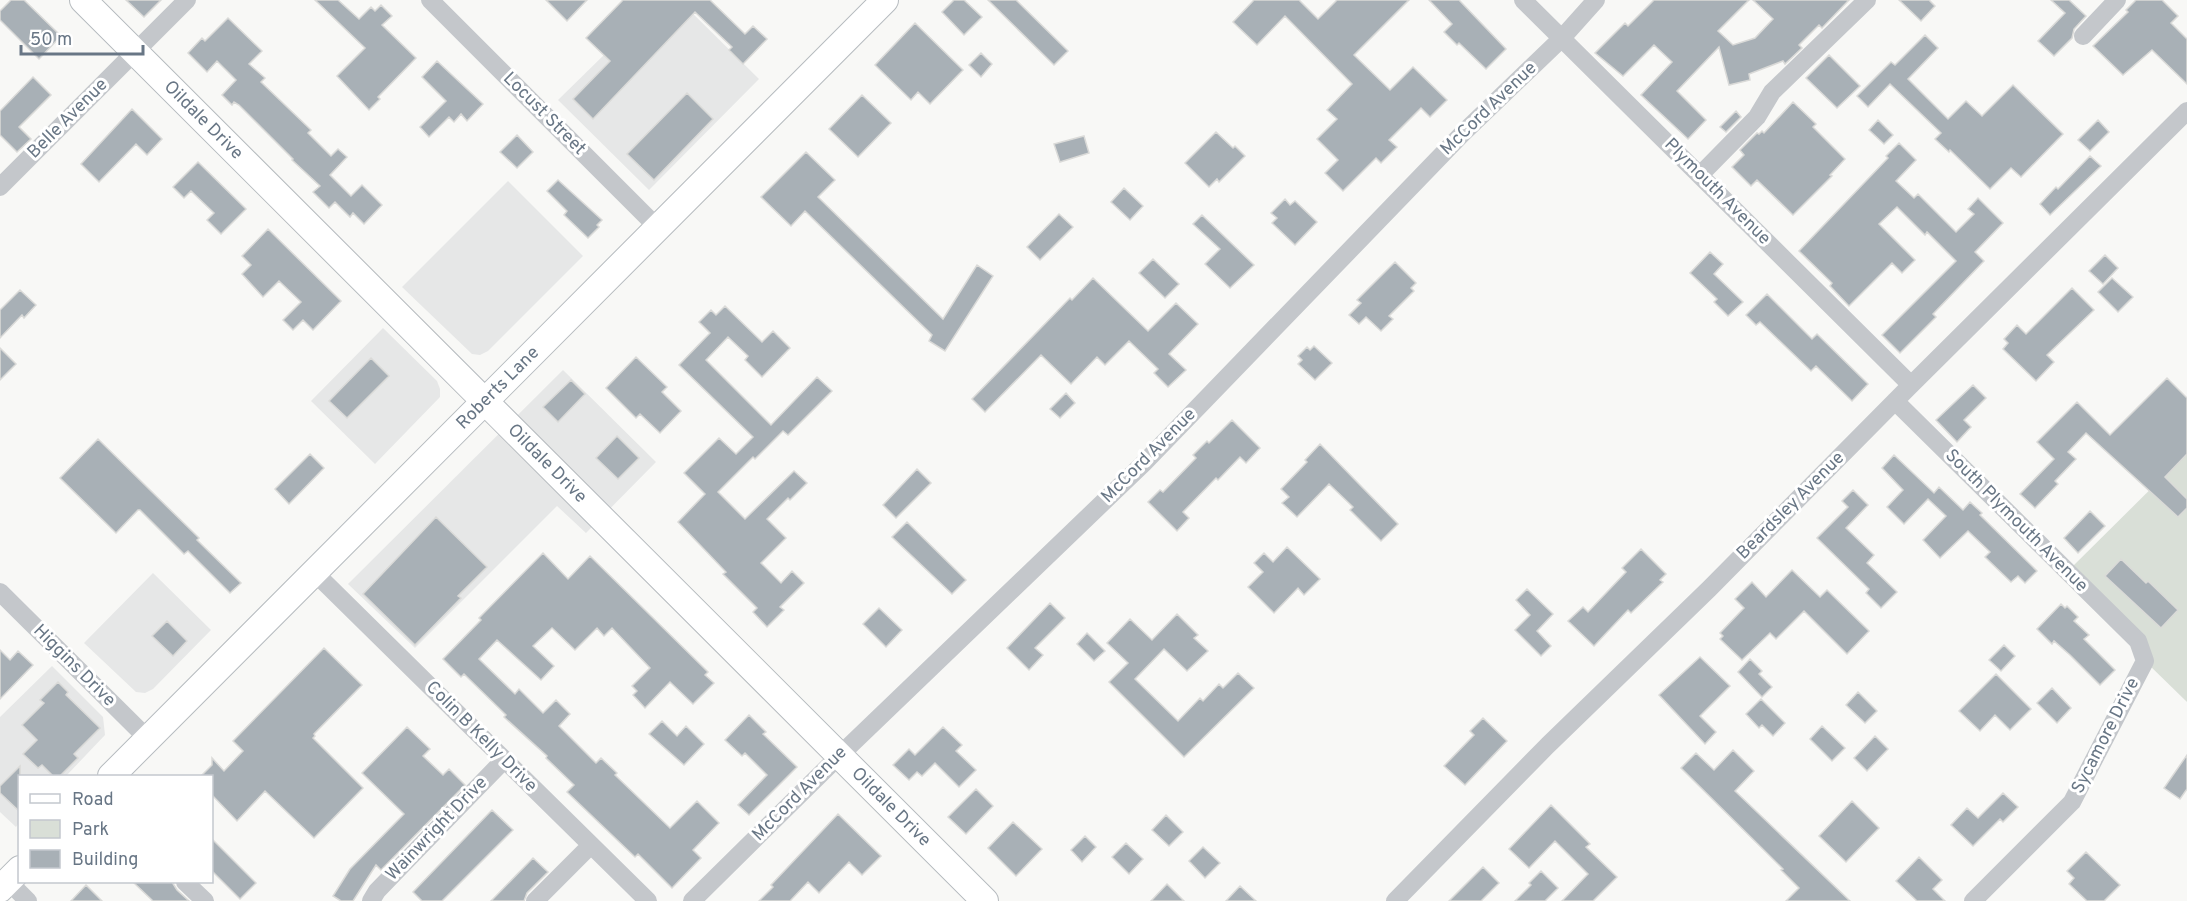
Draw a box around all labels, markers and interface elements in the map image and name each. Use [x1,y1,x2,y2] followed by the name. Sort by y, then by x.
[21,18,142,56] scale bar
[30,29,72,52] text: 50 m
[1436,57,1542,161] street label: McCord Avenue
[498,68,590,160] street label: Locust Street
[23,74,113,164] street label: Belle Avenue
[159,75,248,165] street label: Oildale Drive
[1659,134,1775,250] street label: Plymouth Avenue
[452,342,544,434] street label: Roberts Lane
[1097,404,1201,508] street label: McCord Avenue
[502,419,592,508] street label: Oildale Drive
[1940,445,2092,597] street label: South Plymouth Avenue
[1732,447,1850,565] street label: Beardsley Avenue
[28,620,120,712] street label: Higgins Drive
[2067,674,2145,798] street label: Sycamore Drive
[420,676,542,798] street label: Colin B Kelly Drive
[748,742,852,846] street label: McCord Avenue
[846,762,936,852] street label: Oildale Drive
[381,772,493,886] street label: Wainwright Drive
[18,775,213,883] legend
[72,789,114,812] text: Road
[72,819,109,842] text: Park
[72,849,138,872] text: Building

